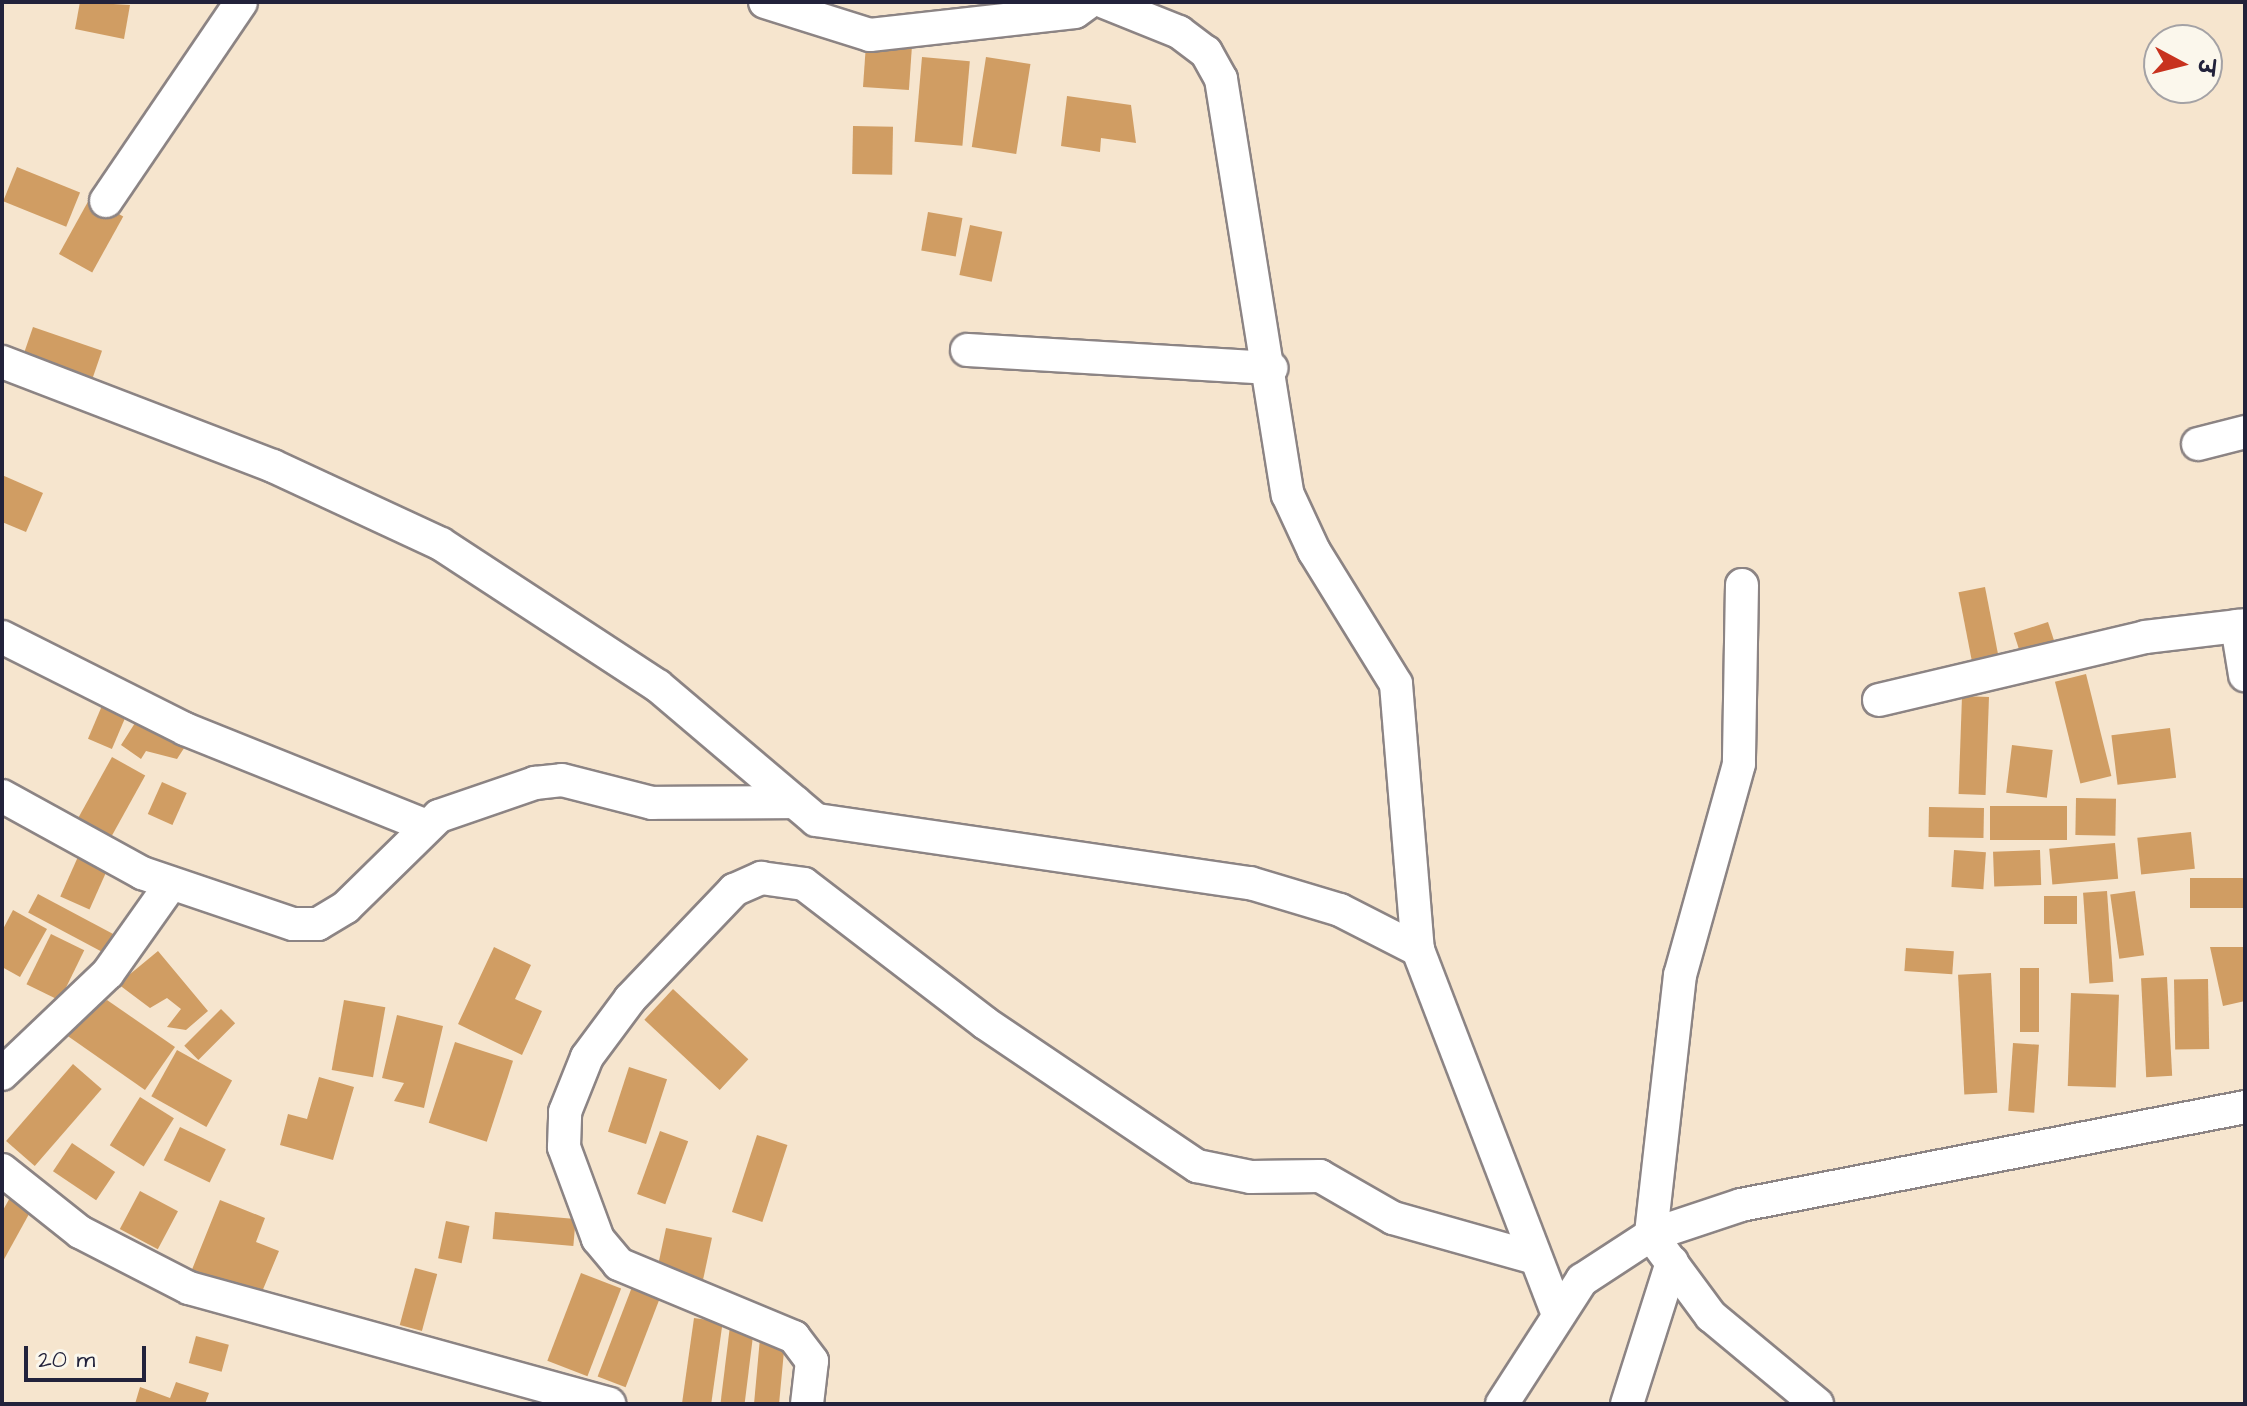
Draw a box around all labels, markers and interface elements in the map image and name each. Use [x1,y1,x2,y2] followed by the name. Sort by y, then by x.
[2143,24,2223,104] north arrow
[2189,58,2222,76] text: उ
[28,1330,150,1380] scale bar
[38,1343,95,1377] text: 20 m

